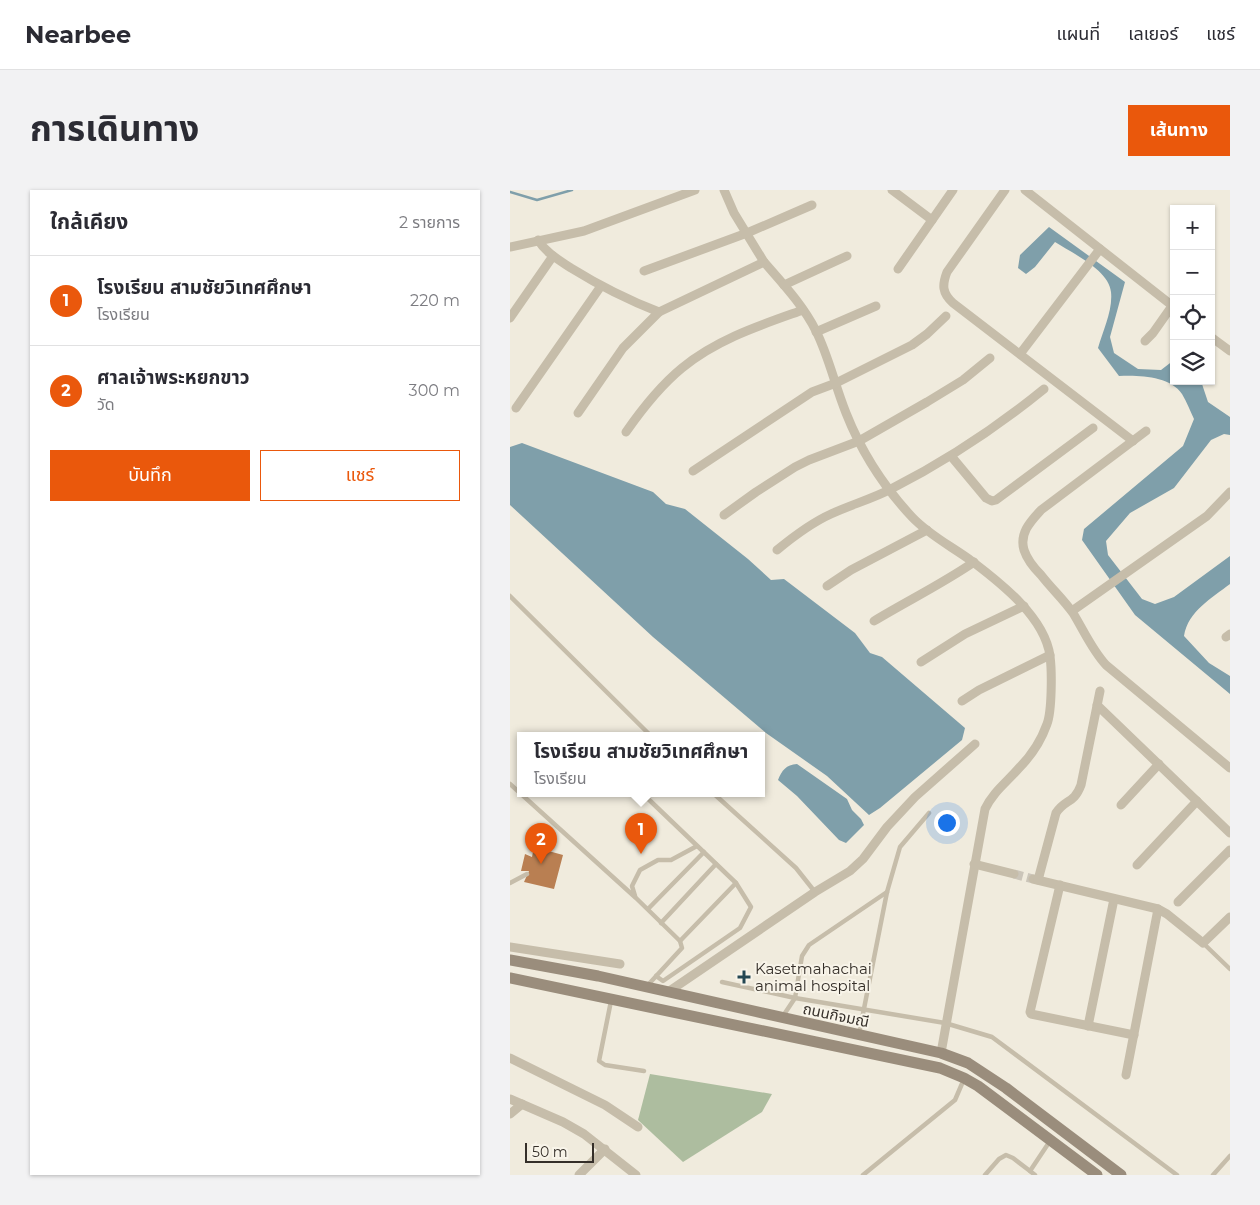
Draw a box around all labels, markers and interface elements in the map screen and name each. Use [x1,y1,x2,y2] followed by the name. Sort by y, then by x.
[25,20,131,49] text: Nearbee
[1056,23,1100,45] text: แผนที่
[1128,23,1178,45] text: เลเยอร์
[1206,23,1235,45] text: แชร์
[1128,105,1230,156] button: เส้นทาง
[30,107,199,150] text: การเดินทาง
[1170,205,1215,385] map controls
[1170,205,1215,250] button: +
[50,209,128,234] text: ใกล้เคียง
[399,213,460,232] text: 2 รายการ
[1170,250,1215,295] button: −
[97,276,312,299] text: โรงเรียน สามชัยวิเทศศึกษา
[63,291,69,310] text: 1
[410,291,460,310] text: 220 m
[1170,295,1215,340] button: locate
[97,305,150,324] text: โรงเรียน
[1170,340,1215,385] button: layers
[97,366,250,389] text: ศาลเจ้าพระหยกขาว
[61,381,71,400] text: 2
[409,381,460,400] text: 300 m
[97,395,115,414] text: วัด
[50,450,250,501] button: บันทึก
[260,450,460,501] button: แชร์
[517,732,765,797] popup
[534,740,748,763] text: โรงเรียน สามชัยวิเทศศึกษา
[534,769,587,788] text: โรงเรียน
[934,810,960,836] your location
[625,813,657,854] pin: 1
[525,823,557,864] pin: 2
[755,959,872,995] place label: Kasetmahachai animal hospital
[737,970,751,984] marker: Kasetmahachai animal hospital
[801,999,871,1031] street label: ถนนกิจมณี
[525,1140,594,1163] scale bar
[532,1143,568,1161] text: 50 m

